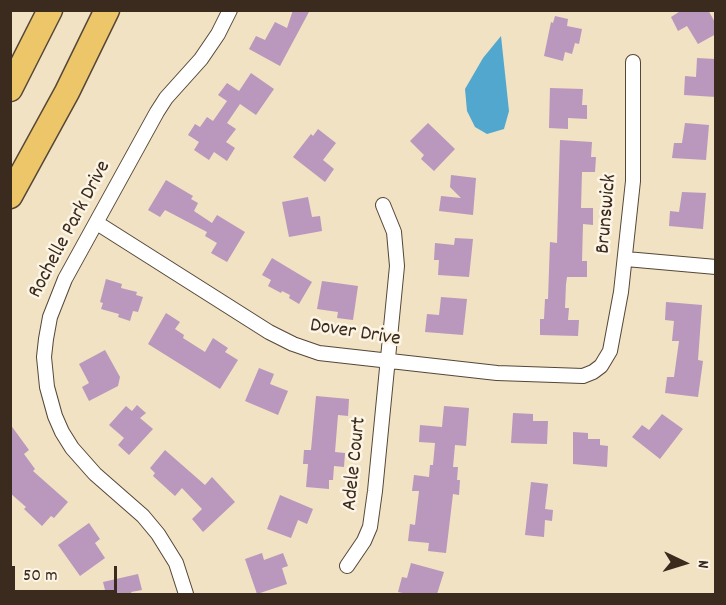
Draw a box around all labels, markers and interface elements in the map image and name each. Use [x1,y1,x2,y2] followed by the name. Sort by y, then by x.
[24,157,118,303] street label: Rochelle Park Drive
[592,173,624,255] street label: Brunswick
[308,314,402,354] street label: Dover Drive
[339,416,373,512] street label: Adele Court
[654,533,714,593] north arrow
[15,554,120,592] scale bar
[691,560,714,569] text: N
[23,564,58,589] text: 50 m

